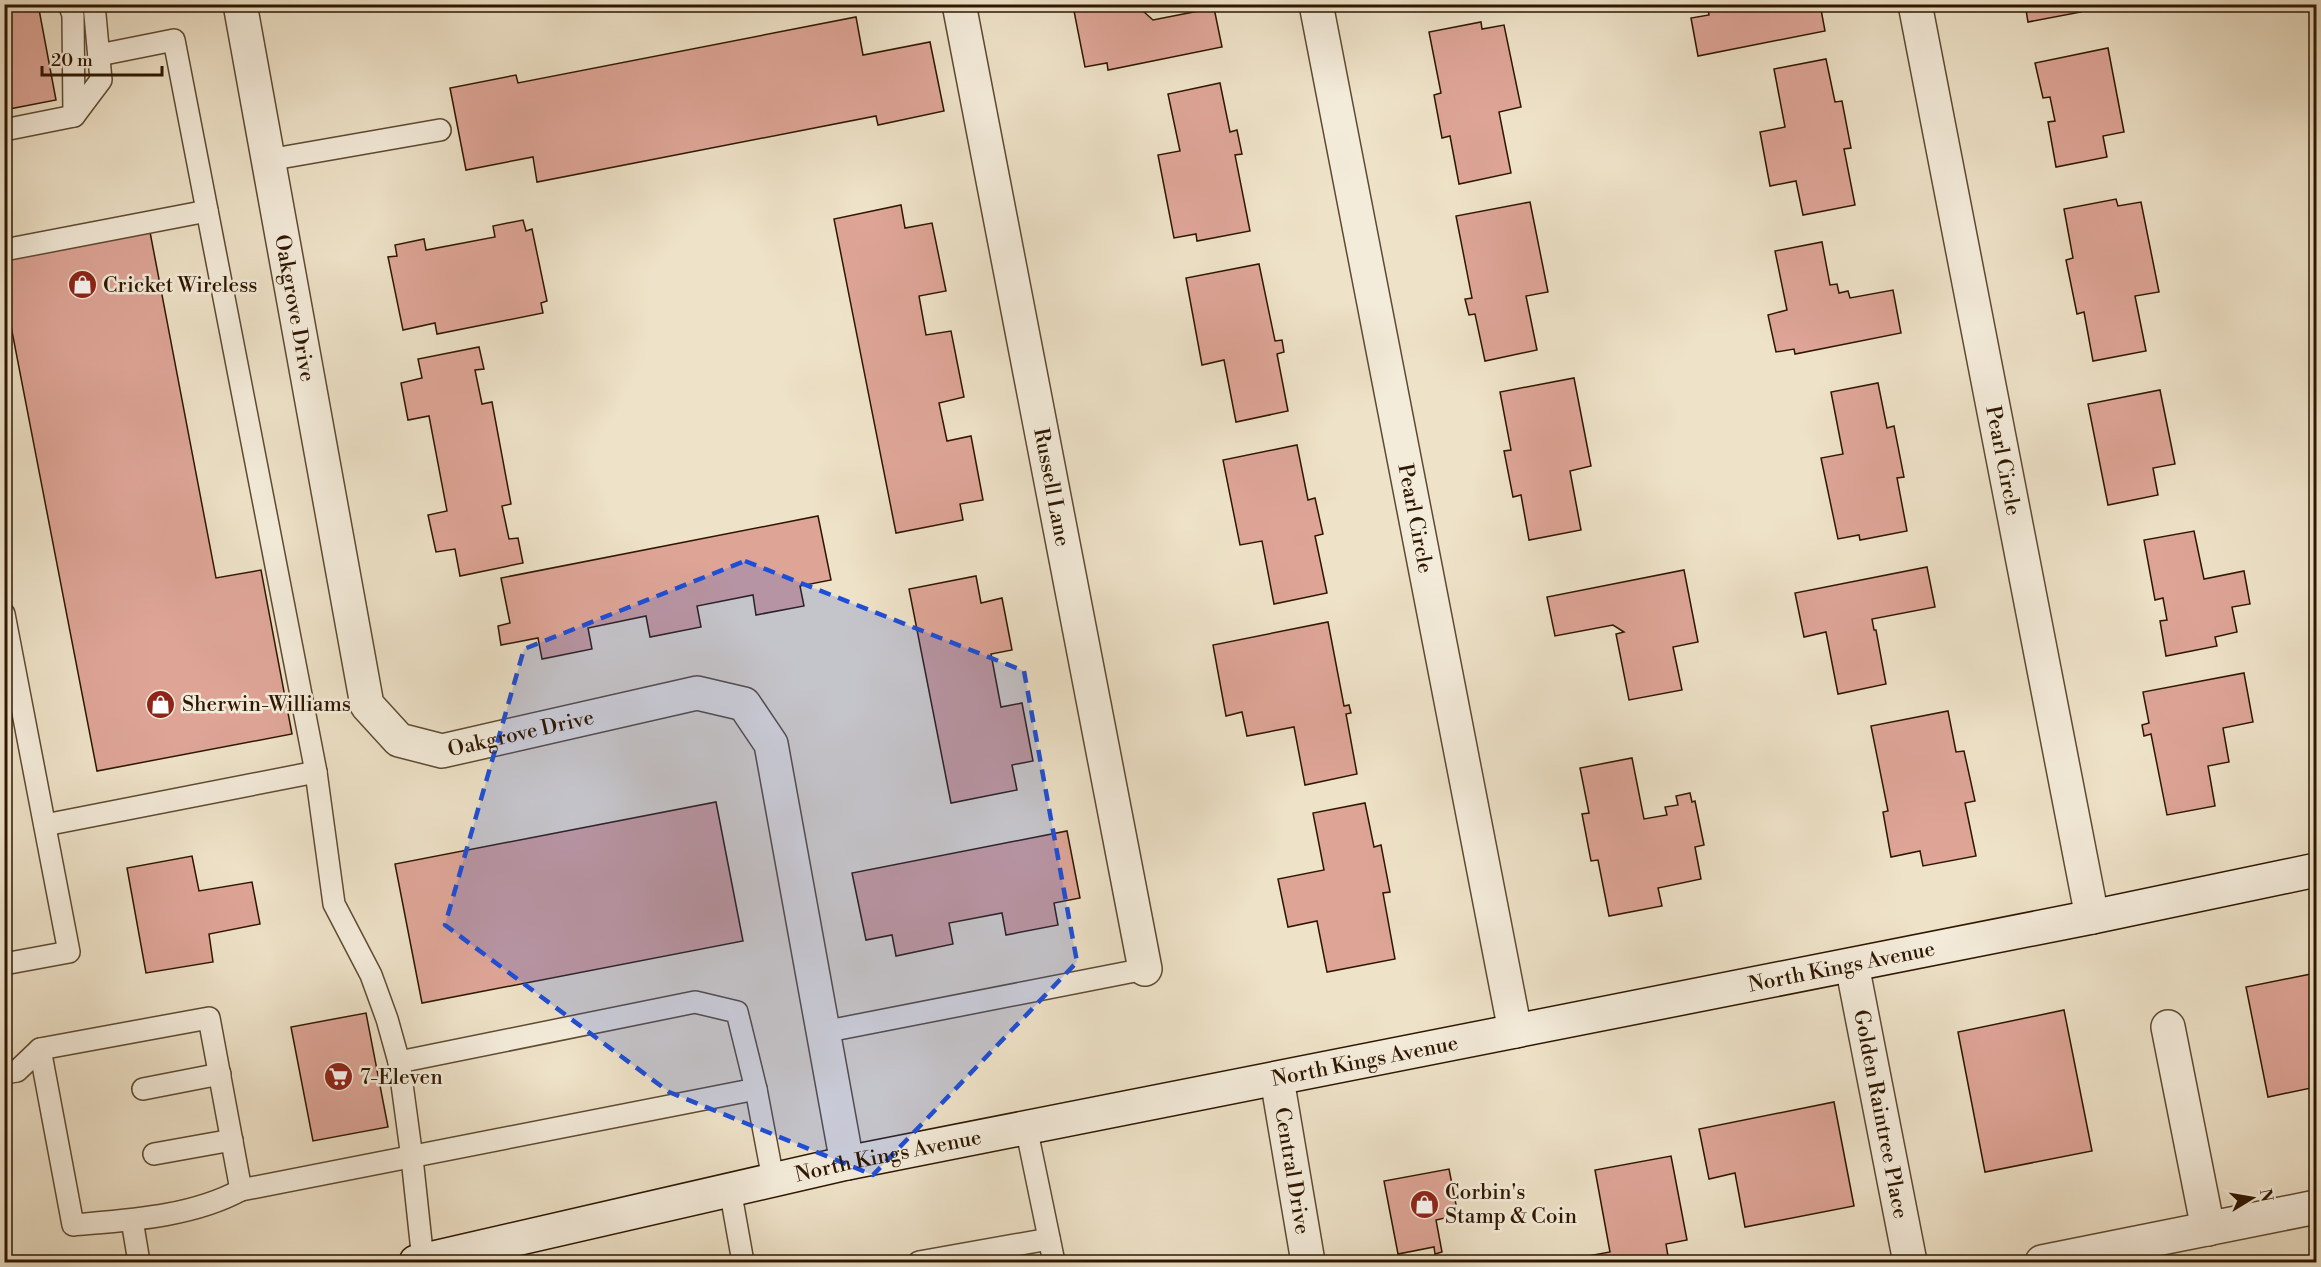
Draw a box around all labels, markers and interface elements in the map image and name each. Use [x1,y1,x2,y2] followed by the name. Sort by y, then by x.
[42,39,162,77] scale bar
[51,49,93,72] text: 20 m
[268,233,320,384] street label: Oakgrove Drive
[66,269,98,301] shop icon: Cricket Wireless
[103,273,258,299] place label: Cricket Wireless
[1979,404,2026,518] street label: Pearl Circle
[1027,426,1075,549] street label: Russell Lane
[1391,462,1438,576] street label: Pearl Circle
[145,688,177,720] shop icon: Sherwin-Williams
[182,692,351,718] place label: Sherwin-Williams
[445,705,597,763] street label: Oakgrove Drive
[1746,936,1937,999] street label: North Kings Avenue
[1847,1008,1913,1221] street label: Golden Raintree Place
[1269,1031,1461,1093] street label: North Kings Avenue
[323,1061,355,1093] supermarket icon: 7-Eleven
[360,1065,443,1091] place label: 7-Eleven
[1268,1105,1315,1236] street label: Central Drive
[793,1125,984,1189] street label: North Kings Avenue
[2222,1168,2282,1228] north arrow
[1445,1180,1578,1230] place label: Corbin's Stamp & Coin
[2255,1187,2277,1204] text: N
[1408,1188,1440,1220] shop icon: Corbin's Stamp & Coin

